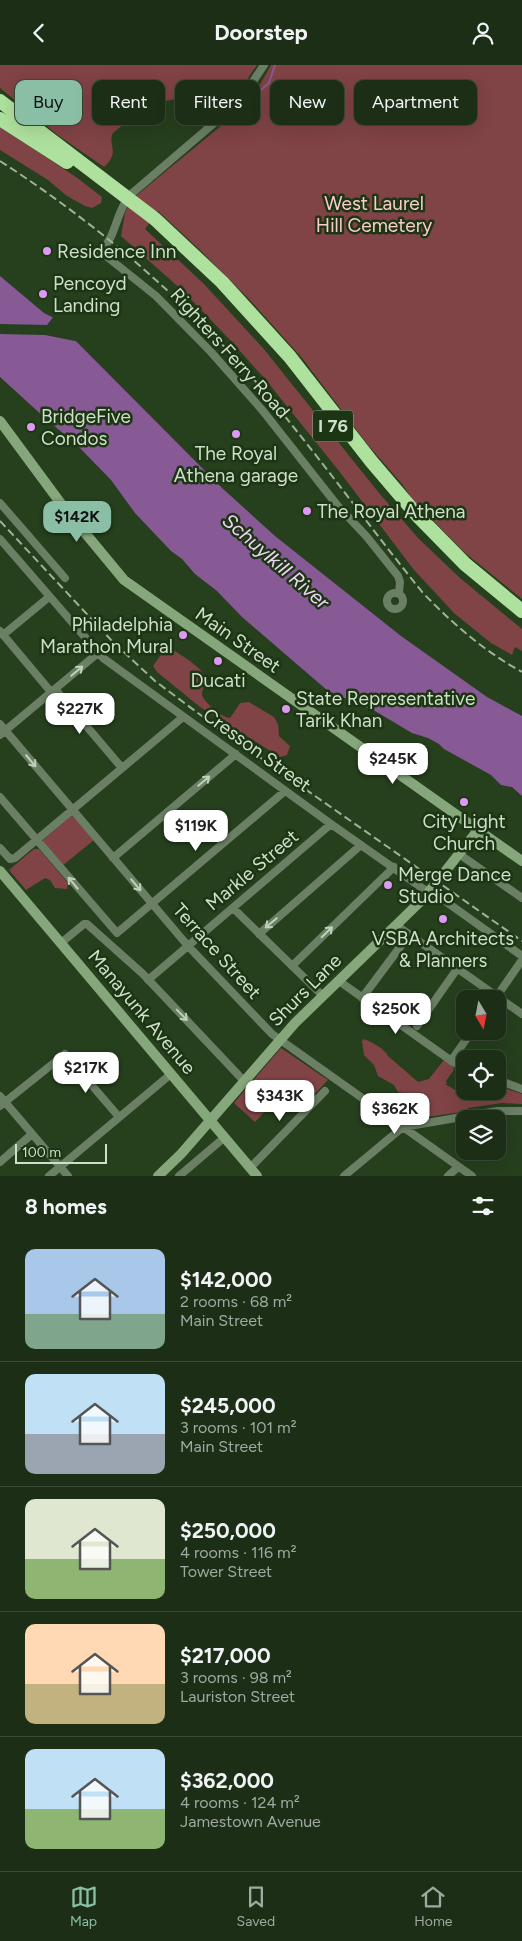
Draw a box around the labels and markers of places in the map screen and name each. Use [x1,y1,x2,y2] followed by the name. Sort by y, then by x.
[57,240,176,263] place label: Residence Inn
[41,245,53,257] marker: Residence Inn
[53,272,127,317] place label: Pencoyd Landing
[37,288,49,300] marker: Pencoyd Landing
[41,405,131,450] place label: BridgeFive Condos
[25,421,37,433] marker: BridgeFive Condos
[230,428,242,440] marker: The Royal Athena garage
[174,442,298,487] place label: The Royal Athena garage
[317,500,465,523] place label: The Royal Athena
[42,501,112,543] pin: $142K
[301,505,313,517] marker: The Royal Athena
[40,613,173,658] place label: Philadelphia Marathon Mural
[177,629,189,641] marker: Philadelphia Marathon Mural
[212,655,224,667] marker: Ducati
[190,669,246,692] place label: Ducati
[296,687,475,732] place label: State Representative Tarik Khan
[45,693,115,735] pin: $227K
[280,703,292,715] marker: State Representative Tarik Khan
[358,743,428,785] pin: $245K
[458,796,470,808] marker: City Light Church
[161,809,231,852] pin: $119K
[422,810,506,855] place label: City Light Church
[398,863,511,908] place label: Merge Dance Studio
[382,879,394,891] marker: Merge Dance Studio
[437,913,449,925] marker: VSBA Architects & Planners
[372,927,514,972] place label: VSBA Architects & Planners
[361,993,431,1035] pin: $250K
[51,1051,121,1094] pin: $217K
[245,1079,315,1122] pin: $343K
[360,1093,430,1135] pin: $362K

